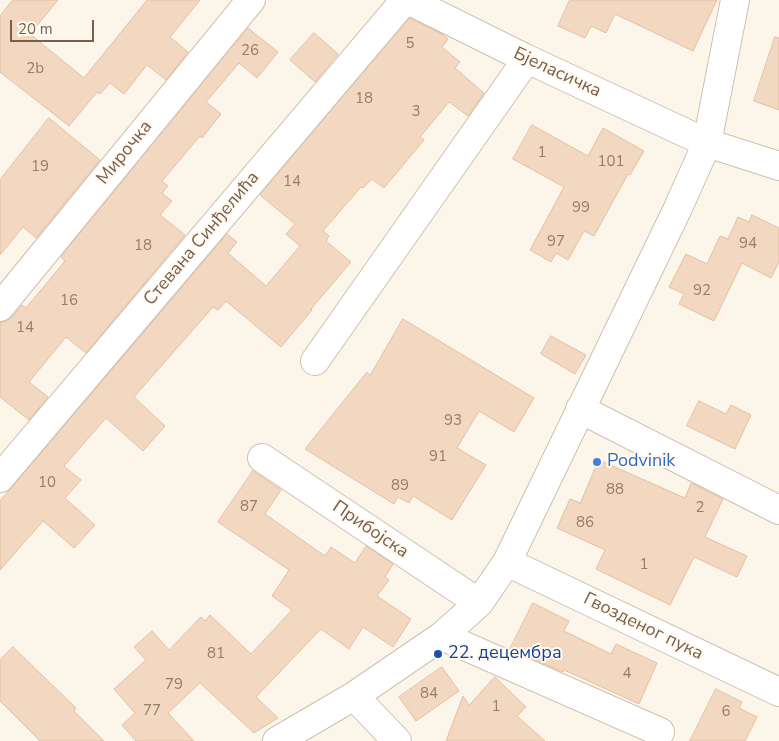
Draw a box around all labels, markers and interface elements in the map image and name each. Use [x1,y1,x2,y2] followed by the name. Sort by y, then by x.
[12,10,96,42] scale bar
[18,19,53,39] text: 20 m
[406,35,414,53] house number: 5
[241,42,259,60] house number: 26
[510,43,604,103] street label: Бјеласичка
[26,60,44,78] house number: 2b
[355,90,373,108] house number: 18
[412,103,420,121] house number: 3
[93,117,157,189] street label: Мирочка
[538,144,546,162] house number: 1
[598,153,624,171] house number: 101
[31,158,49,176] house number: 19
[140,167,264,311] street label: Стевана Синђелића
[283,173,301,191] house number: 14
[572,199,590,217] house number: 99
[547,233,565,251] house number: 97
[739,235,757,253] house number: 94
[134,237,152,255] house number: 18
[693,282,711,300] house number: 92
[60,292,78,310] house number: 16
[16,319,34,337] house number: 14
[444,412,462,430] house number: 93
[429,448,447,466] house number: 91
[607,451,675,473] place label: Podvinik
[591,456,603,468] marker: Podvinik
[38,474,56,492] house number: 10
[391,477,409,495] house number: 89
[606,481,624,499] house number: 88
[328,497,412,563] street label: Прибојска
[240,498,258,516] house number: 87
[696,499,704,517] house number: 2
[576,514,594,532] house number: 86
[640,556,648,574] house number: 1
[580,589,706,665] street label: Гвозденог пука
[448,643,562,665] place label: 22. децембра
[207,645,225,663] house number: 81
[432,648,444,660] marker: 22. децембра
[623,665,631,683] house number: 4
[165,676,183,694] house number: 79
[420,685,438,703] house number: 84
[492,698,500,716] house number: 1
[143,702,161,720] house number: 77
[722,703,730,721] house number: 6

